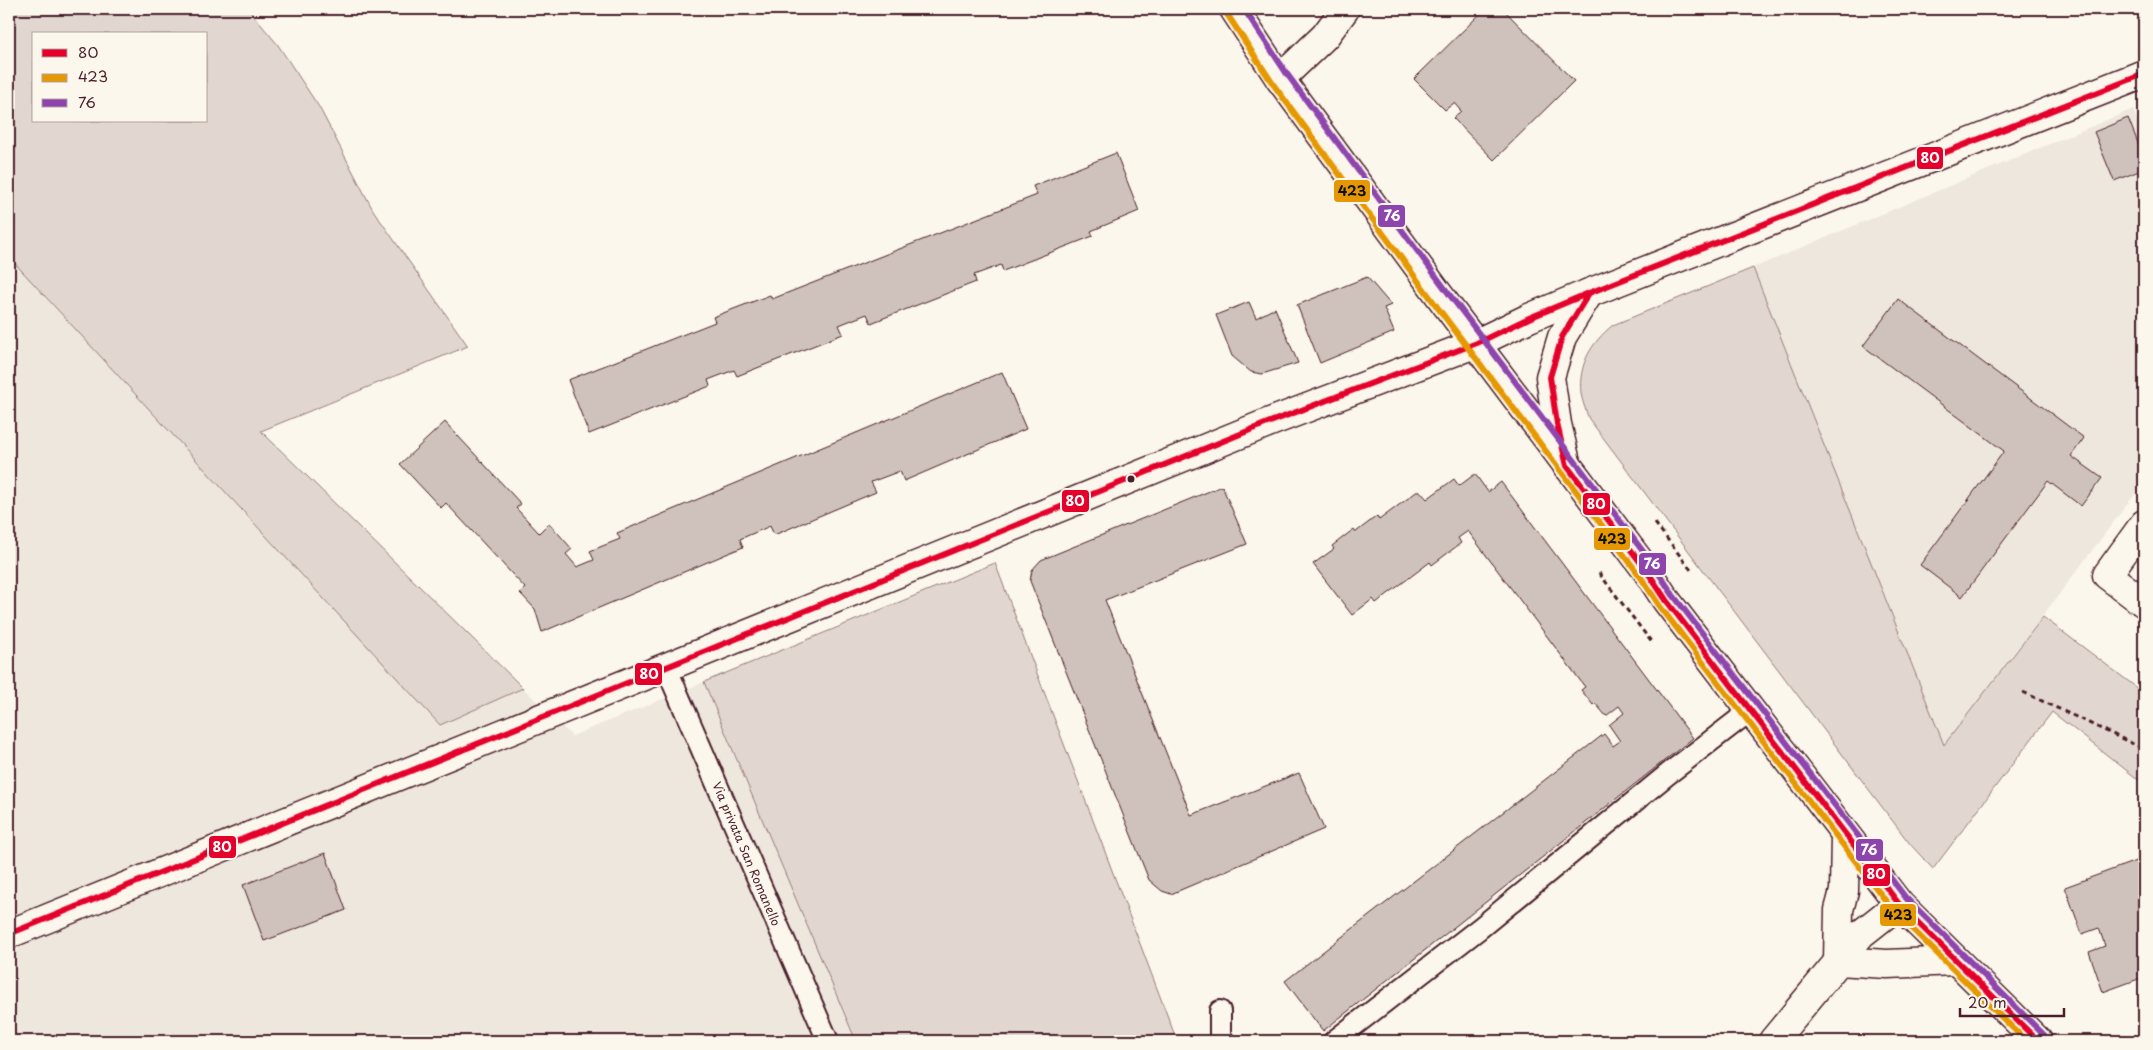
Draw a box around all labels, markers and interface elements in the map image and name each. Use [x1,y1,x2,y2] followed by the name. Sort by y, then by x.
[32,32,208,122] legend
[78,40,98,63] text: 80
[78,64,108,87] text: 423
[78,90,96,113] text: 76
[1916,146,1944,170] line badge: 80
[1920,147,1940,168] text: 80
[1333,179,1371,203] line badge: 423
[1338,180,1366,201] text: 423
[1377,204,1406,228] line badge: 76
[1384,205,1400,226] text: 76
[1126,474,1136,484] unlabelled marker
[1061,489,1090,513] line badge: 80
[1065,490,1085,511] text: 80
[1582,492,1611,516] line badge: 80
[1586,493,1606,514] text: 80
[1593,527,1631,551] line badge: 423
[1598,528,1626,549] text: 423
[1638,552,1667,576] line badge: 76
[1644,553,1660,574] text: 76
[634,662,663,686] line badge: 80
[639,663,659,684] text: 80
[708,779,786,929] street label: Via privata San Romanello
[208,835,237,859] line badge: 80
[212,836,232,857] text: 80
[1855,838,1884,862] line badge: 76
[1861,839,1877,860] text: 76
[1862,863,1891,887] line badge: 80
[1866,863,1886,884] text: 80
[1879,903,1917,927] line badge: 423
[1884,904,1912,925] text: 423
[1960,985,2064,1017] scale bar
[1968,990,2007,1013] text: 20 m

